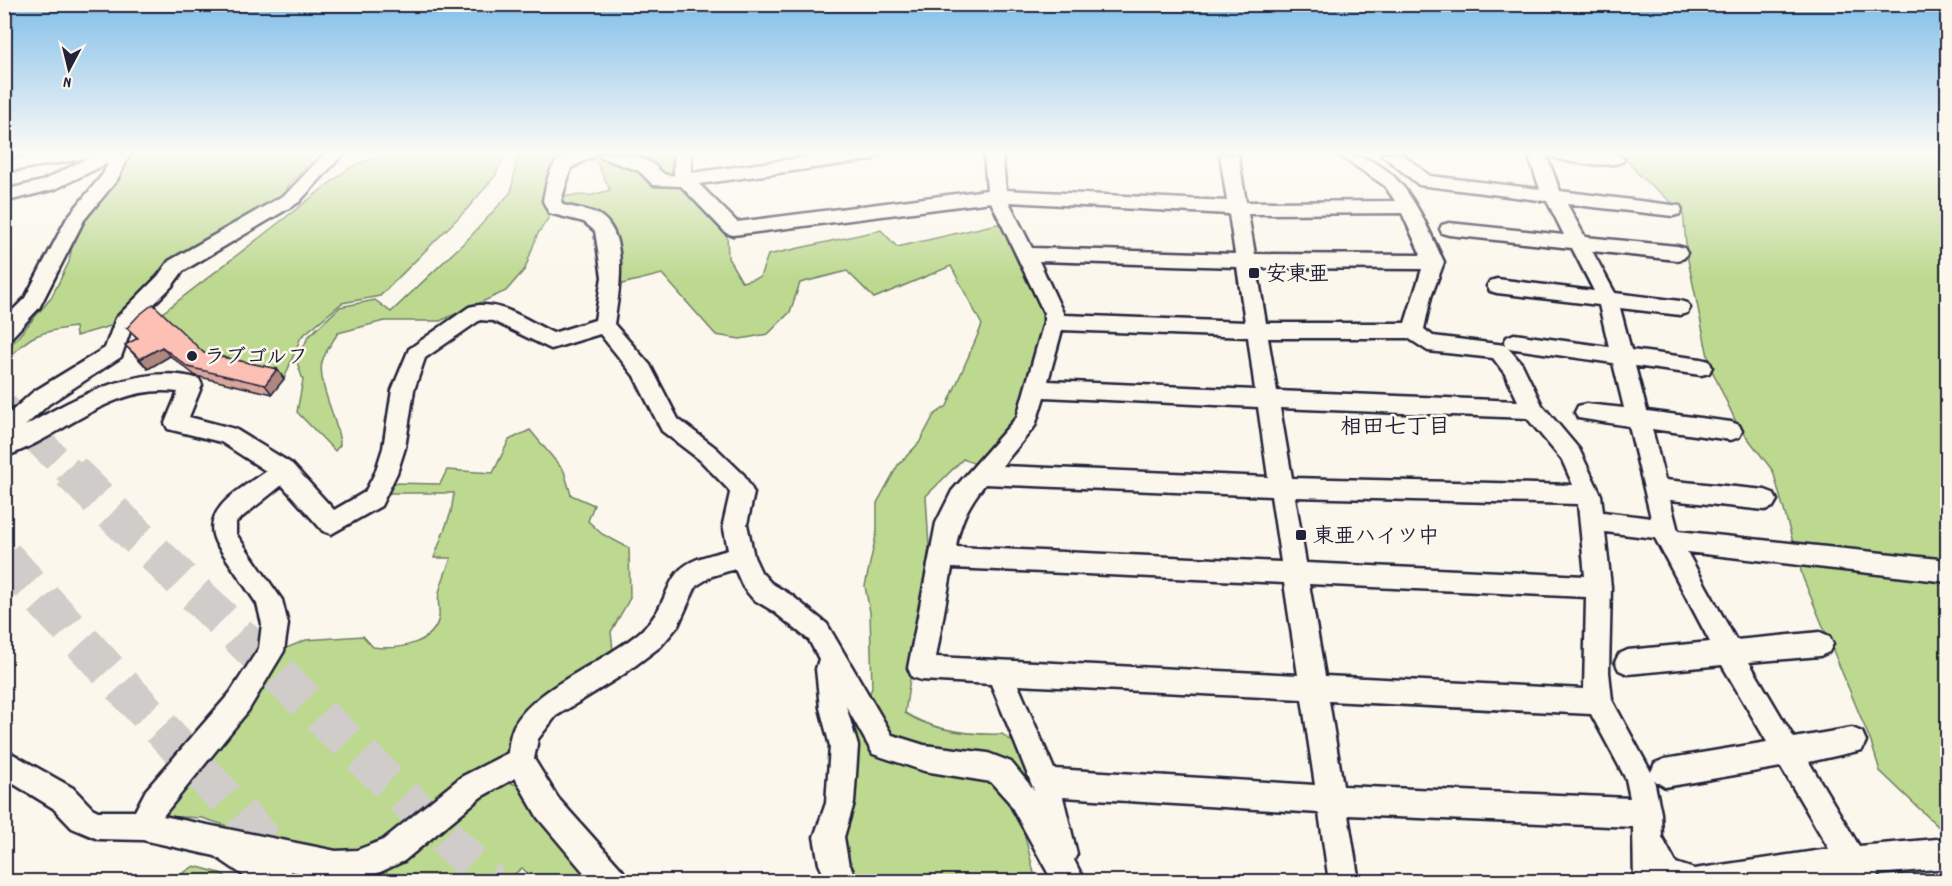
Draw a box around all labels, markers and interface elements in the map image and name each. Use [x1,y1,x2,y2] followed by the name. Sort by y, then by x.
[39,39,99,99] north arrow
[62,69,73,93] text: N
[1266,261,1329,291] place label: 安東亜
[1247,266,1261,280] marker: 安東亜
[204,344,308,374] place label: ラブゴルフ
[185,349,199,363] marker: ラブゴルフ
[1340,413,1450,444] district label: 相田七丁目
[1313,523,1439,553] place label: 東亜ハイツ中
[1294,528,1308,542] marker: 東亜ハイツ中

